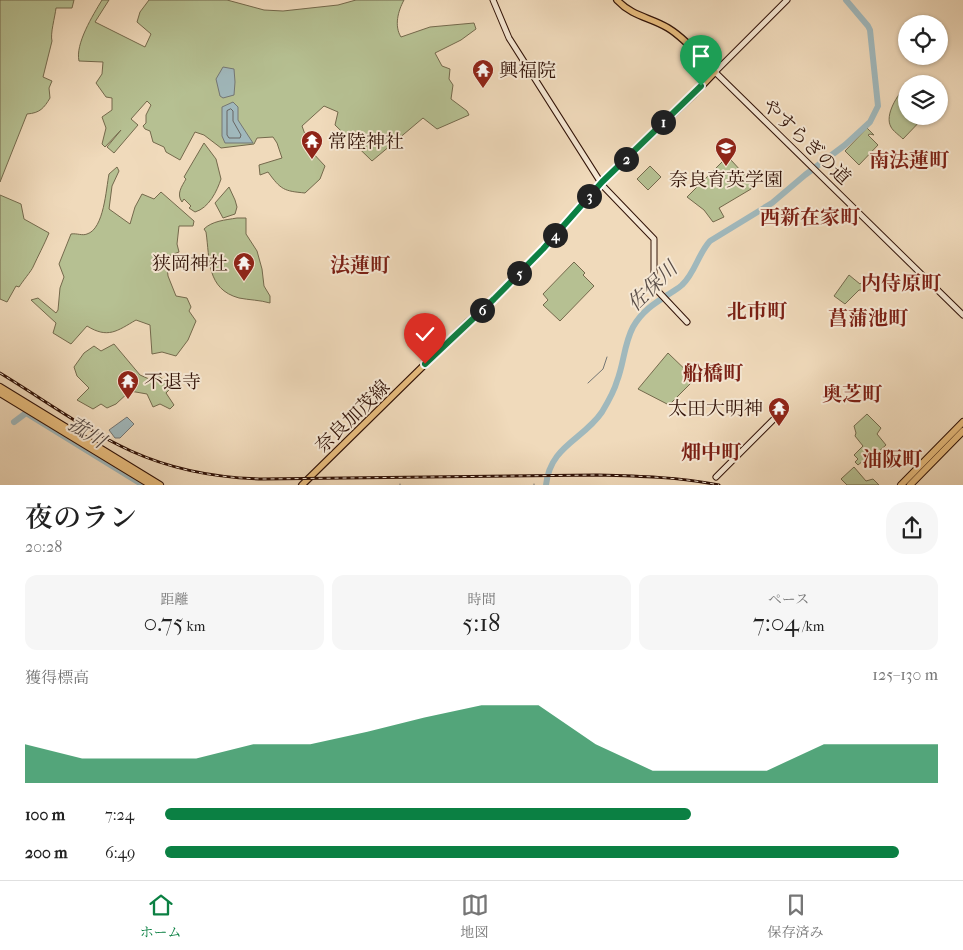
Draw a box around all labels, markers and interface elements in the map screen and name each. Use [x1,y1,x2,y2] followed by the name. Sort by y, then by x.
[898,15,948,125] map controls
[898,15,948,65] button: locate
[680,35,722,86] pin
[687,42,715,70] icon: arrive
[471,58,495,89] temple icon: 興福院
[499,60,556,82] place label: 興福院
[898,75,948,125] button: layers
[758,94,855,189] street label: やすらぎの道
[650,110,676,134] pin: 1
[661,114,666,131] text: 1
[300,129,324,160] temple icon: 常陸神社
[328,131,404,153] place label: 常陸神社
[714,136,738,167] school or university icon: 奈良育英学園
[614,146,638,172] pin: 2
[869,149,950,172] district label: 南法蓮町
[623,151,630,168] text: 2
[669,169,783,191] place label: 奈良育英学園
[576,184,602,208] pin: 3
[587,188,592,205] text: 3
[760,206,861,229] district label: 西新在家町
[542,222,568,248] pin: 4
[551,227,560,244] text: 4
[232,251,256,282] temple icon: 狭岡神社
[152,253,228,275] place label: 狭岡神社
[330,254,391,277] district label: 法蓮町
[623,256,683,315] water label: 佐保川
[506,260,532,286] pin: 5
[516,265,523,282] text: 5
[861,272,942,295] district label: 内侍原町
[470,298,494,322] pin: 6
[727,300,788,323] district label: 北市町
[479,302,486,319] text: 6
[828,307,909,330] district label: 菖蒲池町
[404,313,446,364] pin
[411,320,439,348] icon: check
[683,362,744,385] district label: 船橋町
[116,369,140,400] temple icon: 不退寺
[144,371,201,393] place label: 不退寺
[311,376,395,458] street label: 奈良加茂線
[822,383,883,406] district label: 奥芝町
[767,396,791,427] temple icon: 太田大明神
[668,398,763,420] place label: 太田大明神
[64,412,111,454] water label: 菰川
[681,441,742,464] district label: 畑中町
[862,448,923,471] district label: 油阪町
[25,501,137,534] text: 夜のラン
[886,502,938,554] button: share
[25,537,62,556] text: 20:28
[161,591,189,608] text: 距離
[468,591,496,608] text: 時間
[768,591,809,608] text: ペース
[144,608,184,637] text: 0.75
[462,608,501,637] text: 5:18
[753,608,799,637] text: 7:04
[184,618,205,635] text: km
[799,618,824,635] text: /km
[872,665,938,684] text: 125–130 m
[25,668,89,687] text: 獲得標高
[25,805,65,824] text: 100 m
[105,805,134,824] text: 7:24
[25,843,68,862] text: 200 m
[105,843,135,862] text: 6:49
[140,891,182,941] tab: ホーム
[461,891,489,941] tab: 地図
[768,891,824,941] tab: 保存済み

